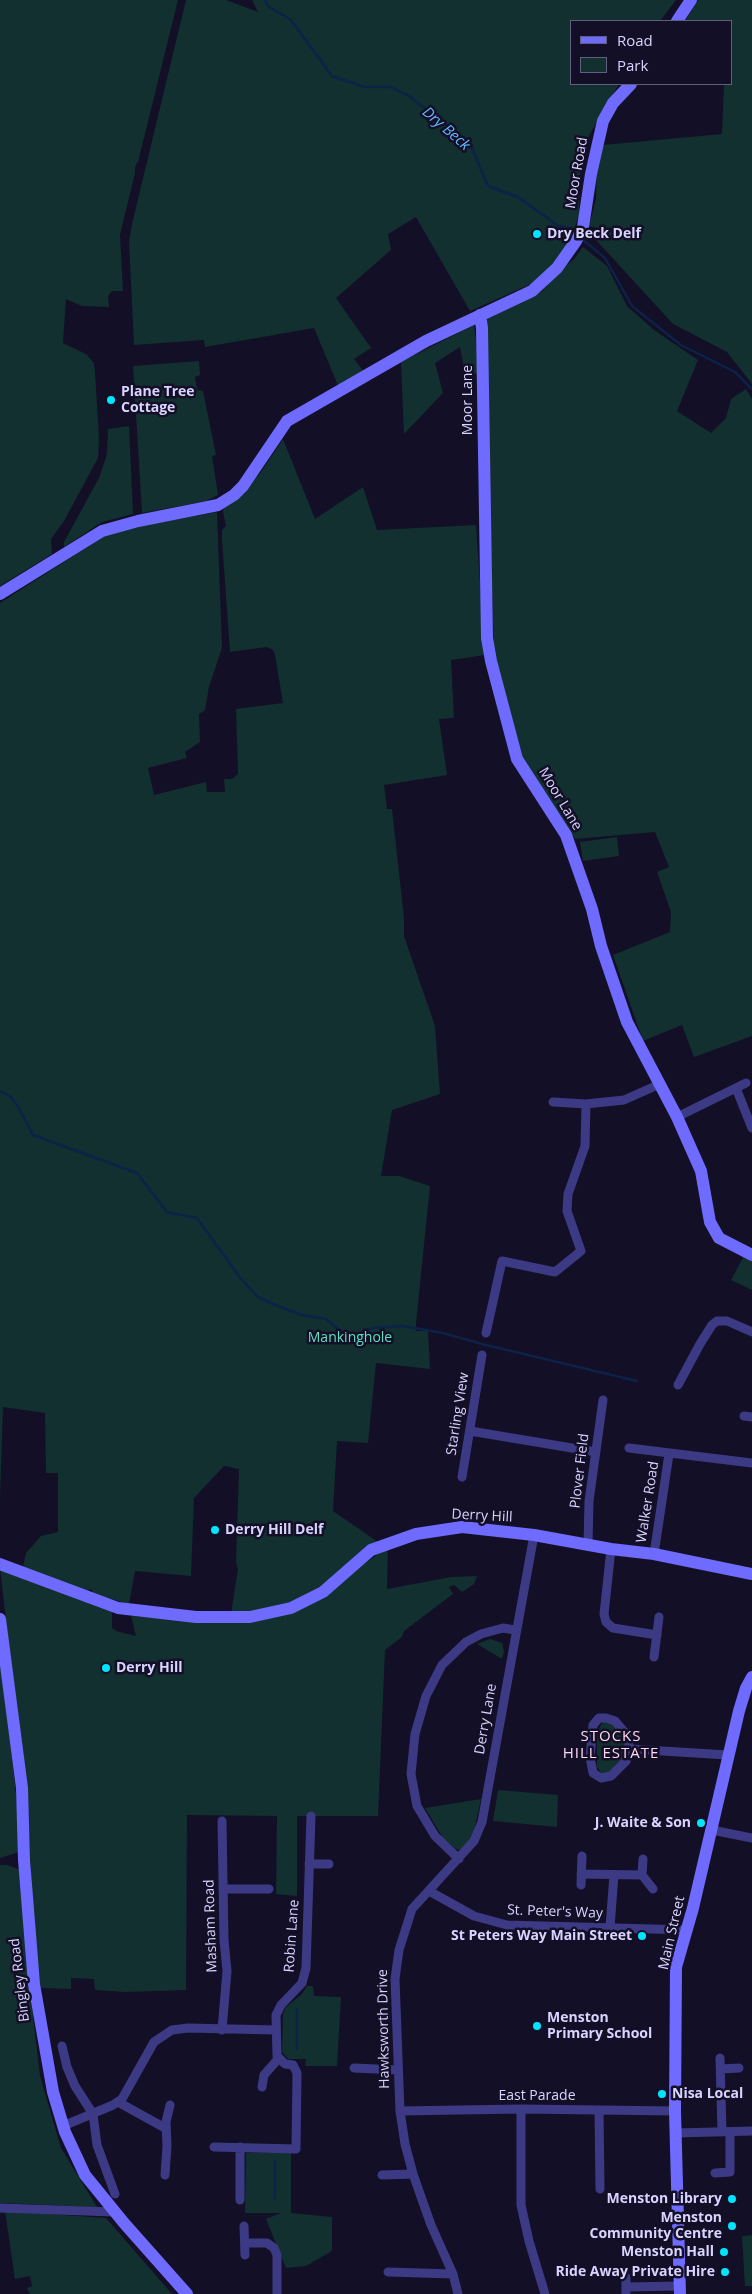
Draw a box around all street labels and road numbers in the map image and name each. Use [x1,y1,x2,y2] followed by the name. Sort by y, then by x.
[562,136,592,210] street label: Moor Road
[460,365,476,435] street label: Moor Lane
[535,765,585,833] street label: Moor Lane
[443,1371,473,1457] street label: Starling View
[567,1433,593,1509] street label: Plover Field
[633,1460,663,1544] street label: Walker Road
[451,1506,513,1526] street label: Derry Hill
[472,1682,500,1756] street label: Derry Lane
[201,1879,221,1973] street label: Masham Road
[655,1894,689,1972] street label: Main Street
[281,1899,303,1973] street label: Robin Lane
[507,1902,603,1922] street label: St. Peter's Way
[7,1937,33,2023] street label: Bingley Road
[375,1969,393,2089] street label: Hawksworth Drive
[499,2088,575,2104] street label: East Parade

